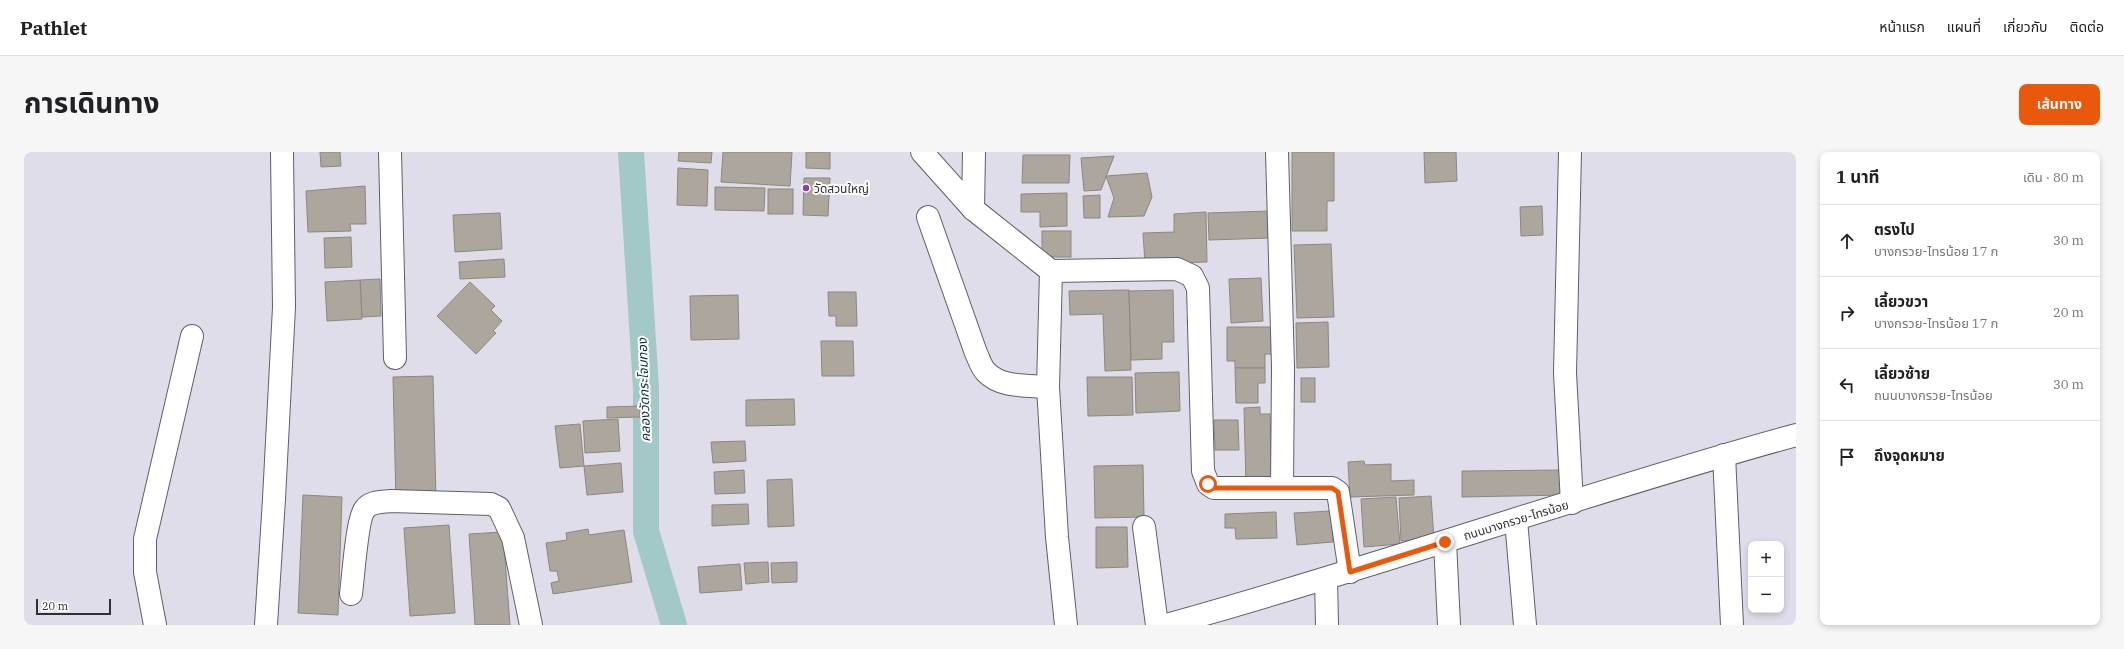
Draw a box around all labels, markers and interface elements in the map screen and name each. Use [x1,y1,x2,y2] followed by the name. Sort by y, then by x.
[20,16,87,40] text: Pathlet
[1879,18,1925,36] text: หน้าแรก
[1947,18,1981,36] text: แผนที่
[2003,18,2048,36] text: เกี่ยวกับ
[2070,18,2104,36] text: ติดต่อ
[24,84,159,121] text: การเดินทาง
[2019,84,2100,125] button: เส้นทาง
[1836,166,1879,188] text: 1 นาที
[2023,169,2084,186] text: เดิน · 80 m
[814,181,869,196] place label: วัดสวนใหญ่
[801,183,811,193] marker: วัดสวนใหญ่
[1874,220,1915,239] text: ตรงไป
[1836,230,1858,252] icon: ahead
[2053,232,2084,249] text: 30 m
[1874,243,1998,260] text: บางกรวย-ไทรน้อย 17 ก
[1874,292,1928,311] text: เลี้ยวขวา
[1836,302,1858,324] icon: right
[2053,304,2084,321] text: 20 m
[1874,315,1998,332] text: บางกรวย-ไทรน้อย 17 ก
[634,337,654,442] water label: คลองวัดกระโจมทอง
[1874,364,1930,383] text: เลี้ยวซ้าย
[1836,374,1858,396] icon: left
[2053,376,2084,393] text: 30 m
[1874,387,1993,404] text: ถนนบางกรวย-ไทรน้อย
[1836,446,1858,468] icon: arrive
[1874,446,1945,465] text: ถึงจุดหมาย
[1199,475,1217,493] route start
[1461,497,1571,543] street label: ถนนบางกรวย-ไทรน้อย
[1436,533,1454,551] route end
[1748,541,1784,613] map controls
[1748,541,1784,577] button: +
[1748,577,1784,613] button: −
[36,597,111,616] scale bar
[42,599,68,613] text: 20 m

